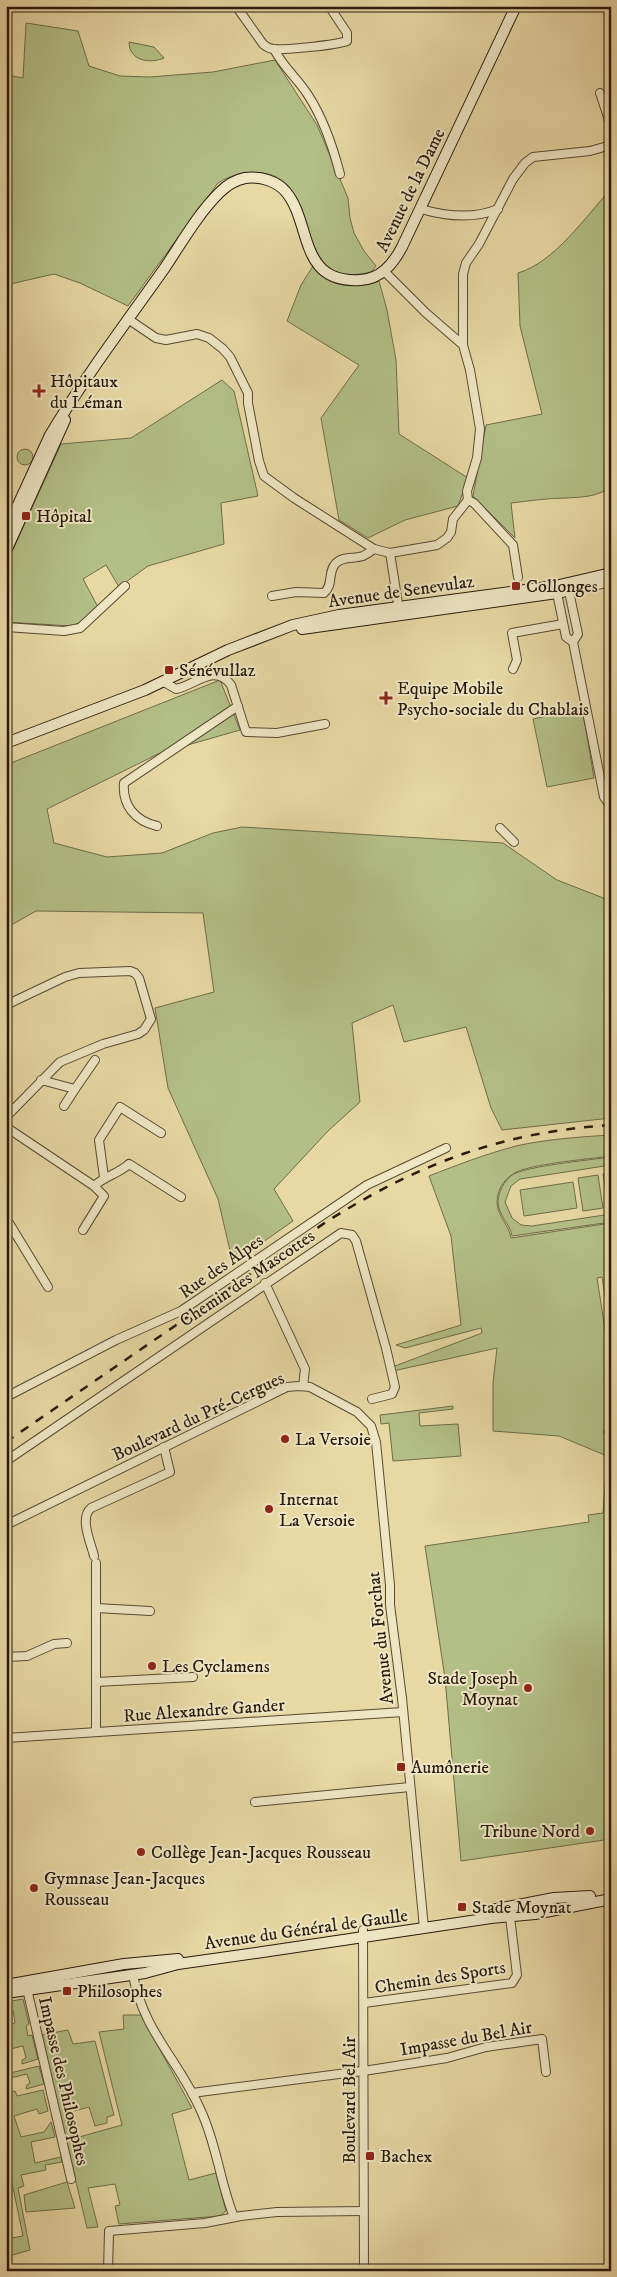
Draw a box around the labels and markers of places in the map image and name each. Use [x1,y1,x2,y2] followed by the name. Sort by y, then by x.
[50,371,123,414] place label: Hôpitaux du Léman
[32,384,46,398] marker: Hôpitaux du Léman
[36,506,93,528] place label: Hôpital
[20,510,32,522] marker: Hôpital
[526,576,598,598] place label: Collonges
[510,580,522,592] marker: Collonges
[179,660,256,682] place label: Sénévullaz
[163,664,175,676] marker: Sénévullaz
[397,678,589,721] place label: Equipe Mobile Psycho-sociale du Chablais
[379,691,393,705] marker: Equipe Mobile Psycho-sociale du Chablais
[295,1429,371,1451] place label: La Versoie
[279,1433,291,1445] marker: La Versoie
[279,1489,355,1532] place label: Internat La Versoie
[263,1503,275,1515] marker: Internat La Versoie
[162,1656,270,1678] place label: Les Cyclamens
[146,1660,158,1672] marker: Les Cyclamens
[427,1668,519,1711] place label: Stade Joseph Moynat
[522,1682,534,1694] marker: Stade Joseph Moynat
[411,1757,489,1779] place label: Aumônerie
[395,1761,407,1773] marker: Aumônerie
[480,1821,580,1843] place label: Tribune Nord
[584,1825,596,1837] marker: Tribune Nord
[151,1842,371,1864] place label: Collège Jean-Jacques Rousseau
[135,1846,147,1858] marker: Collège Jean-Jacques Rousseau
[44,1868,205,1911] place label: Gymnase Jean-Jacques Rousseau
[28,1882,40,1894] marker: Gymnase Jean-Jacques Rousseau
[472,1897,572,1919] place label: Stade Moynat
[456,1901,468,1913] marker: Stade Moynat
[77,1981,162,2003] place label: Philosophes
[61,1985,73,1997] marker: Philosophes
[380,2146,433,2168] place label: Bachex
[364,2150,376,2162] marker: Bachex

